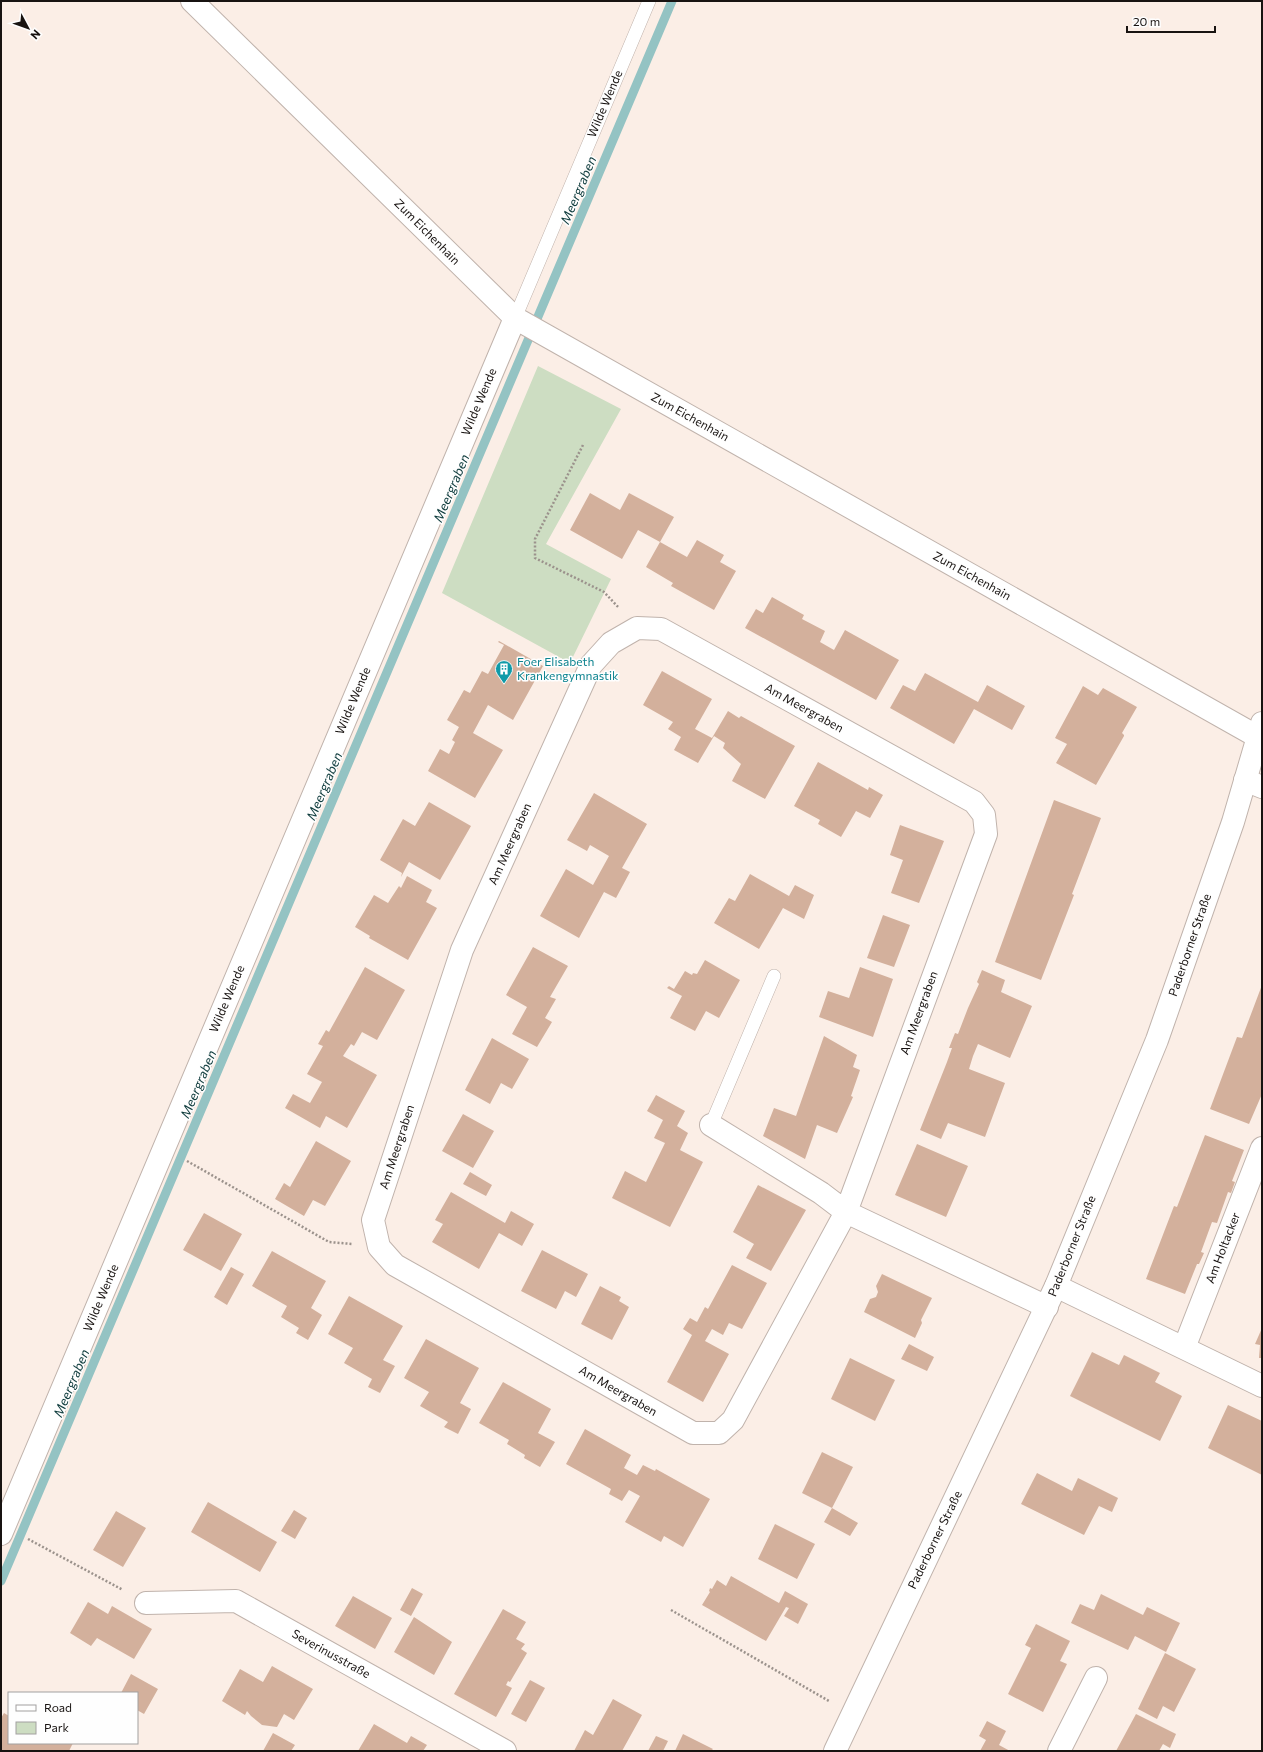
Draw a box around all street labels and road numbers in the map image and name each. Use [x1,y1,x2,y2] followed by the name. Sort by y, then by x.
[584,68,625,139] street label: Wilde Wende
[392,196,463,267] street label: Zum Eichenhain
[458,366,499,437] street label: Wilde Wende
[649,389,732,443] street label: Zum Eichenhain
[931,548,1014,602] street label: Zum Eichenhain
[332,665,373,736] street label: Wilde Wende
[763,680,846,735] street label: Am Meergraben
[485,801,533,887] street label: Am Meergraben
[1165,892,1213,998] street label: Paderborner Straße
[206,963,247,1034] street label: Wilde Wende
[896,969,940,1056] street label: Am Meergraben
[376,1103,416,1191] street label: Am Meergraben
[1044,1193,1098,1298] street label: Paderborner Straße
[1202,1210,1242,1285] street label: Am Holtacker
[80,1262,121,1333] street label: Wilde Wende
[577,1362,660,1418] street label: Am Meergraben
[904,1488,964,1591] street label: Paderborner Straße
[290,1626,373,1680] street label: Severinusstraße

